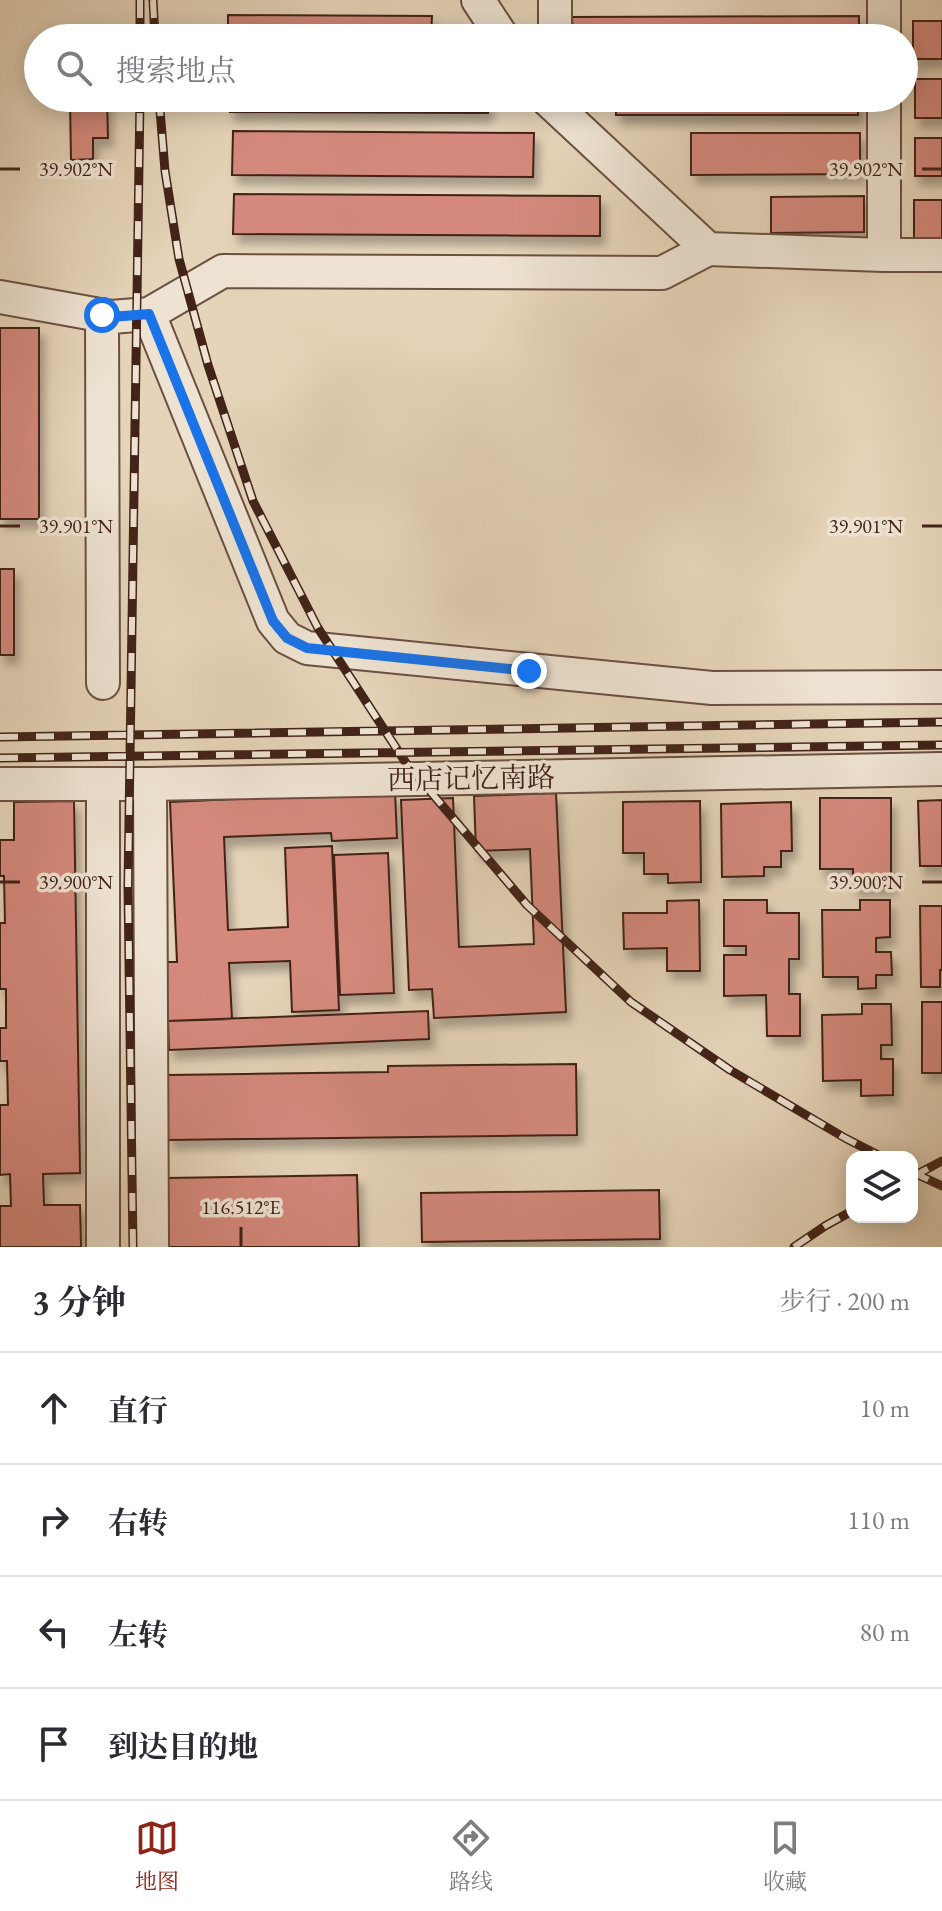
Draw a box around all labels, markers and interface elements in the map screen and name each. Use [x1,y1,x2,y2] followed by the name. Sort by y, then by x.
[24,24,918,112] search box
[52,46,96,90] icon: search
[116,51,236,90] text: 搜索地点
[39,156,113,182] text: 39.902°N
[829,156,903,182] text: 39.902°N
[84,297,120,333] route start
[39,513,113,539] text: 39.901°N
[829,513,903,539] text: 39.901°N
[511,653,547,689] route end
[387,759,555,797] street label: 西店记忆南路
[39,869,113,895] text: 39.900°N
[829,869,903,895] text: 39.900°N
[846,1151,918,1223] map controls
[846,1151,918,1223] button: layers
[201,1194,281,1220] text: 116.512°E
[32,1280,126,1324] text: 3 分钟
[780,1284,910,1318] text: 步行 · 200 m
[32,1386,76,1430] icon: ahead
[108,1391,168,1430] text: 直行
[860,1391,910,1425] text: 10 m
[32,1498,76,1542] icon: right
[108,1503,168,1542] text: 右转
[847,1503,910,1537] text: 110 m
[32,1610,76,1654] icon: left
[108,1615,168,1654] text: 左转
[860,1615,910,1649] text: 80 m
[32,1722,76,1766] icon: arrive
[108,1727,258,1766] text: 到达目的地
[135,1816,179,1896] tab: 地图
[449,1816,493,1896] tab: 路线
[763,1816,807,1896] tab: 收藏

